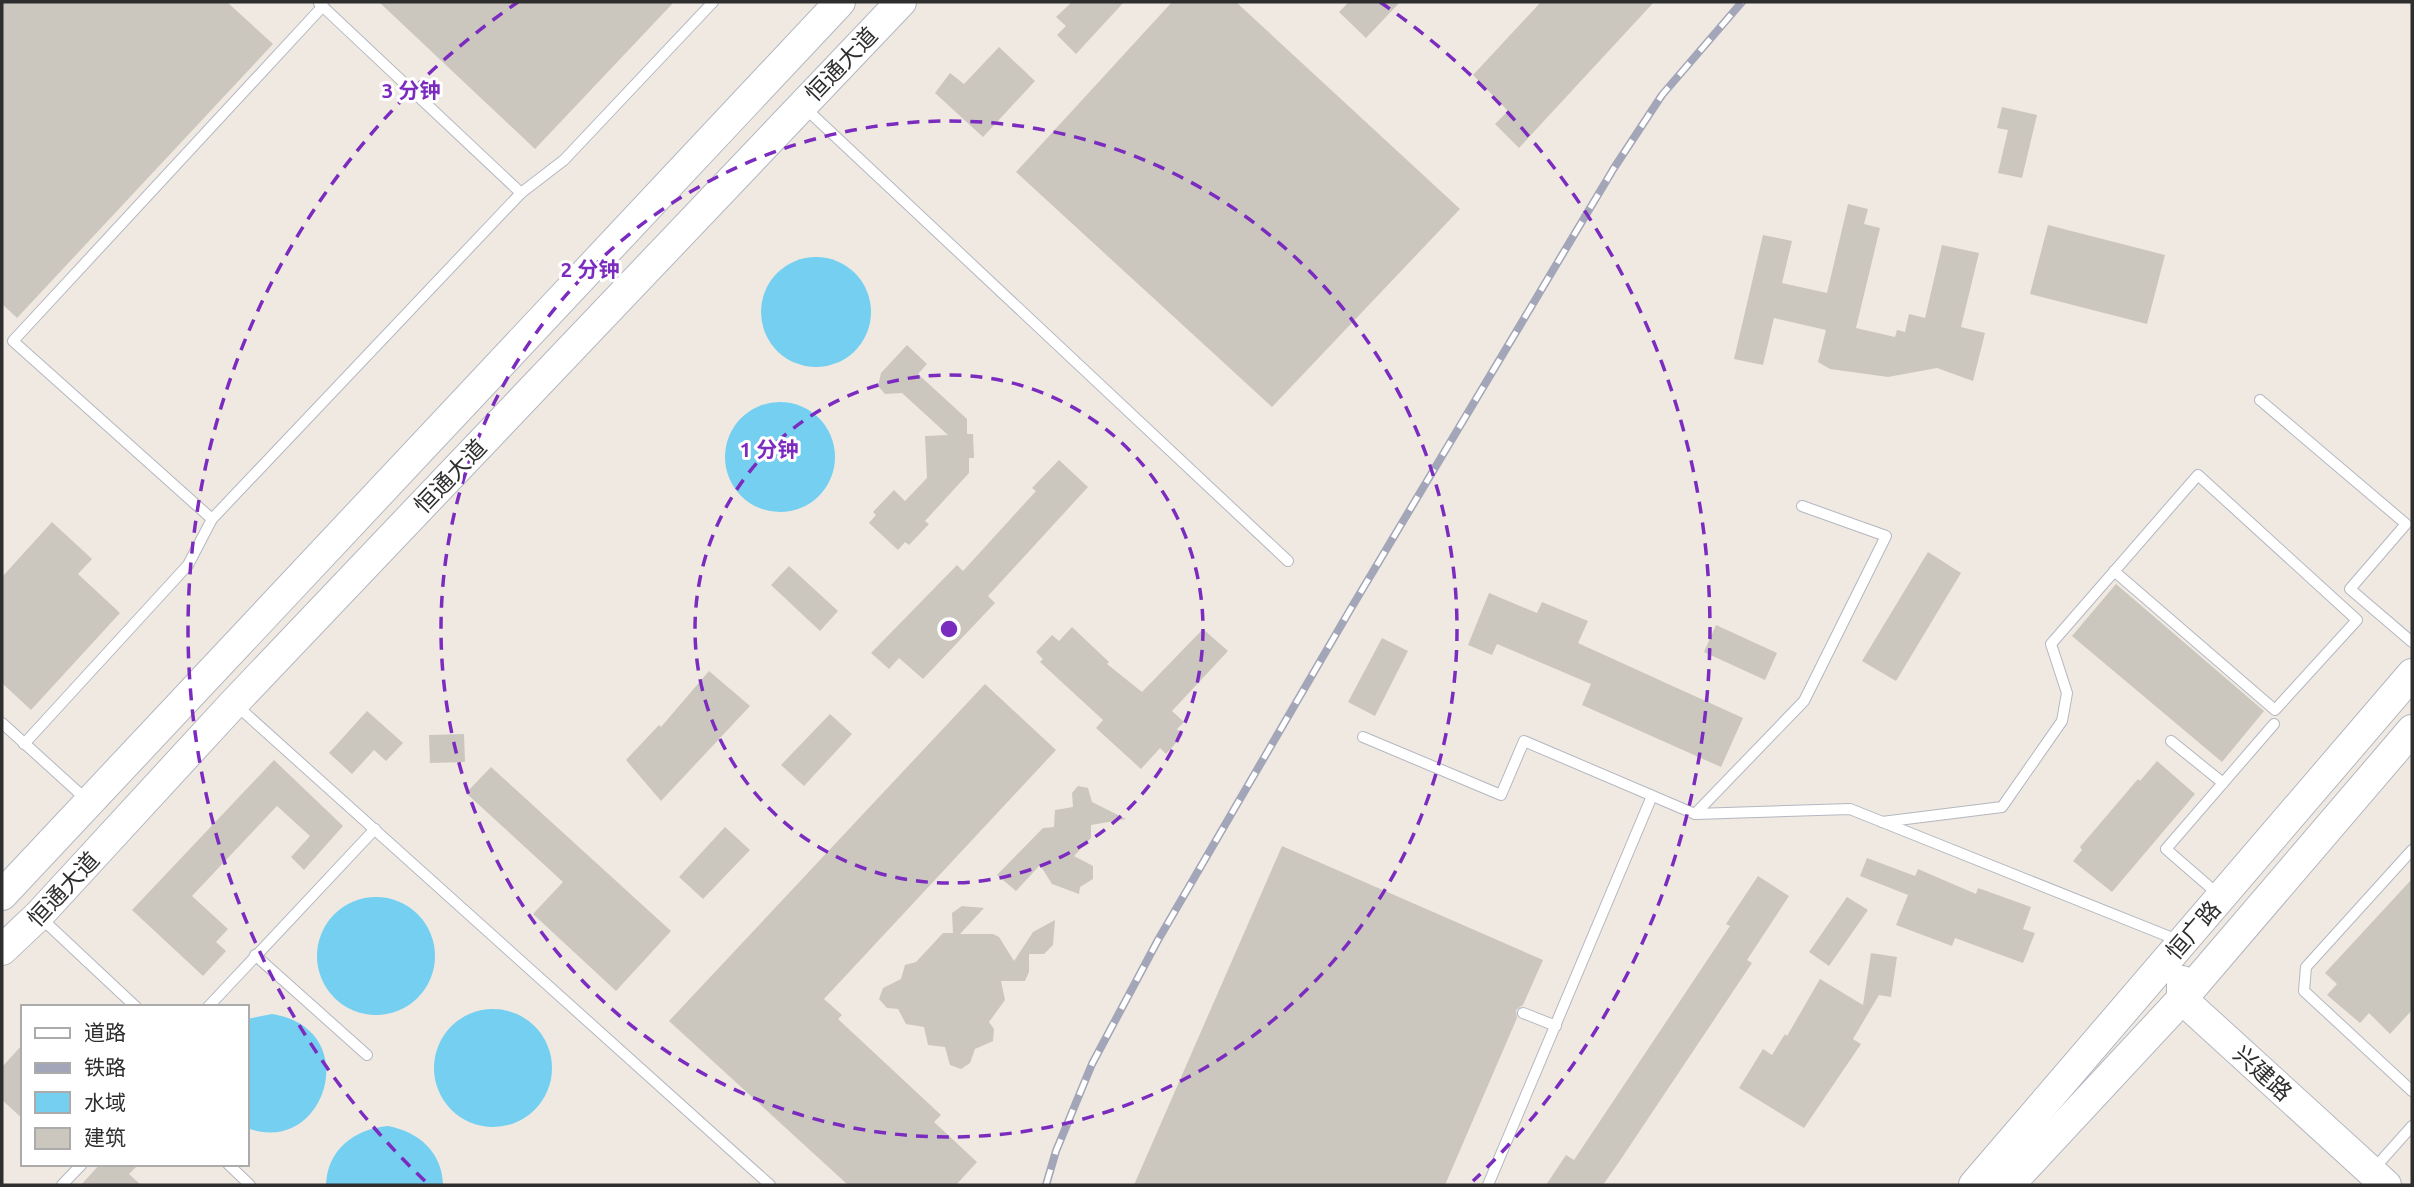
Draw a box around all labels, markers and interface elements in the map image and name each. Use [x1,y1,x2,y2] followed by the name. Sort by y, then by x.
[800,22,882,106] street label: 恒通大道
[382,78,440,102] text: 3 分钟
[561,257,619,281] text: 2 分钟
[409,434,491,518] street label: 恒通大道
[740,437,798,461] text: 1 分钟
[937,617,961,641] centre of rings
[22,847,104,931] street label: 恒通大道
[2161,896,2225,964] street label: 恒广路
[21,1005,248,1166] legend
[84,1020,126,1044] text: 道路
[2229,1041,2297,1105] street label: 兴建路
[84,1055,126,1079] text: 铁路
[84,1090,126,1114] text: 水域
[84,1125,126,1149] text: 建筑

